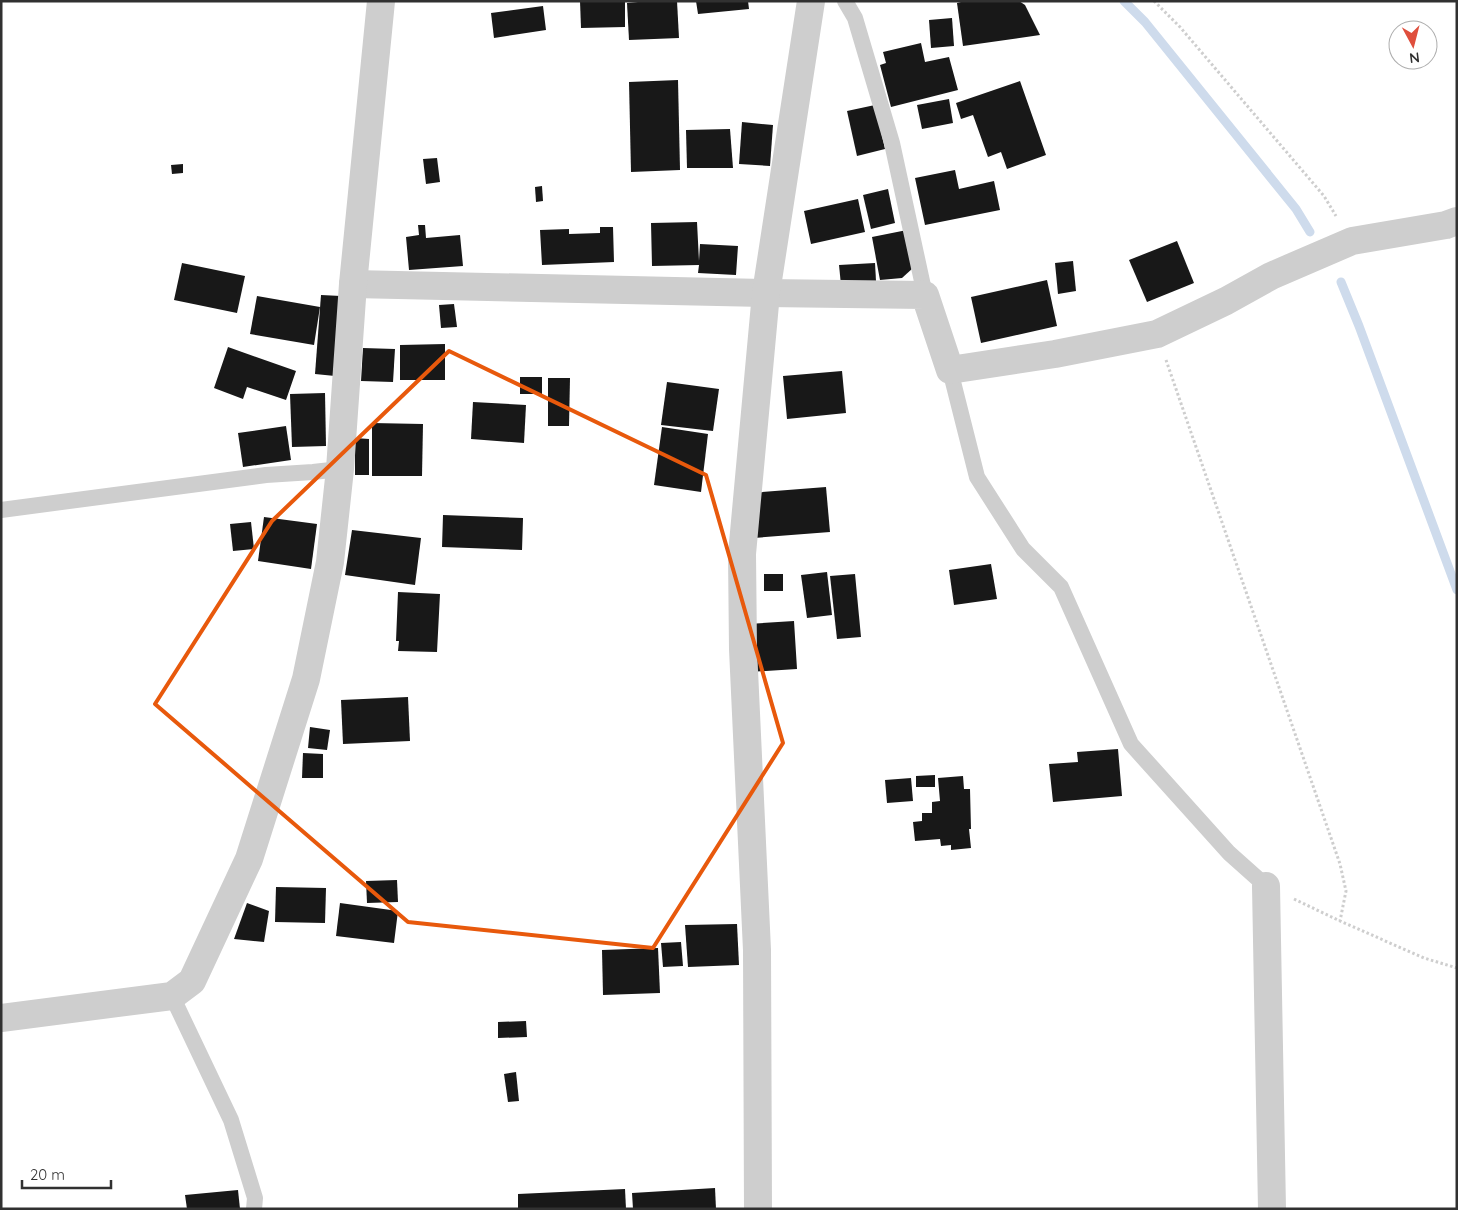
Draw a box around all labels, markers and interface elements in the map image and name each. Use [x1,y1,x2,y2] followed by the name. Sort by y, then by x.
[1388,20,1438,70] north arrow
[1408,48,1421,67] text: N
[22,1158,111,1190] scale bar
[30,1165,65,1184] text: 20 m

